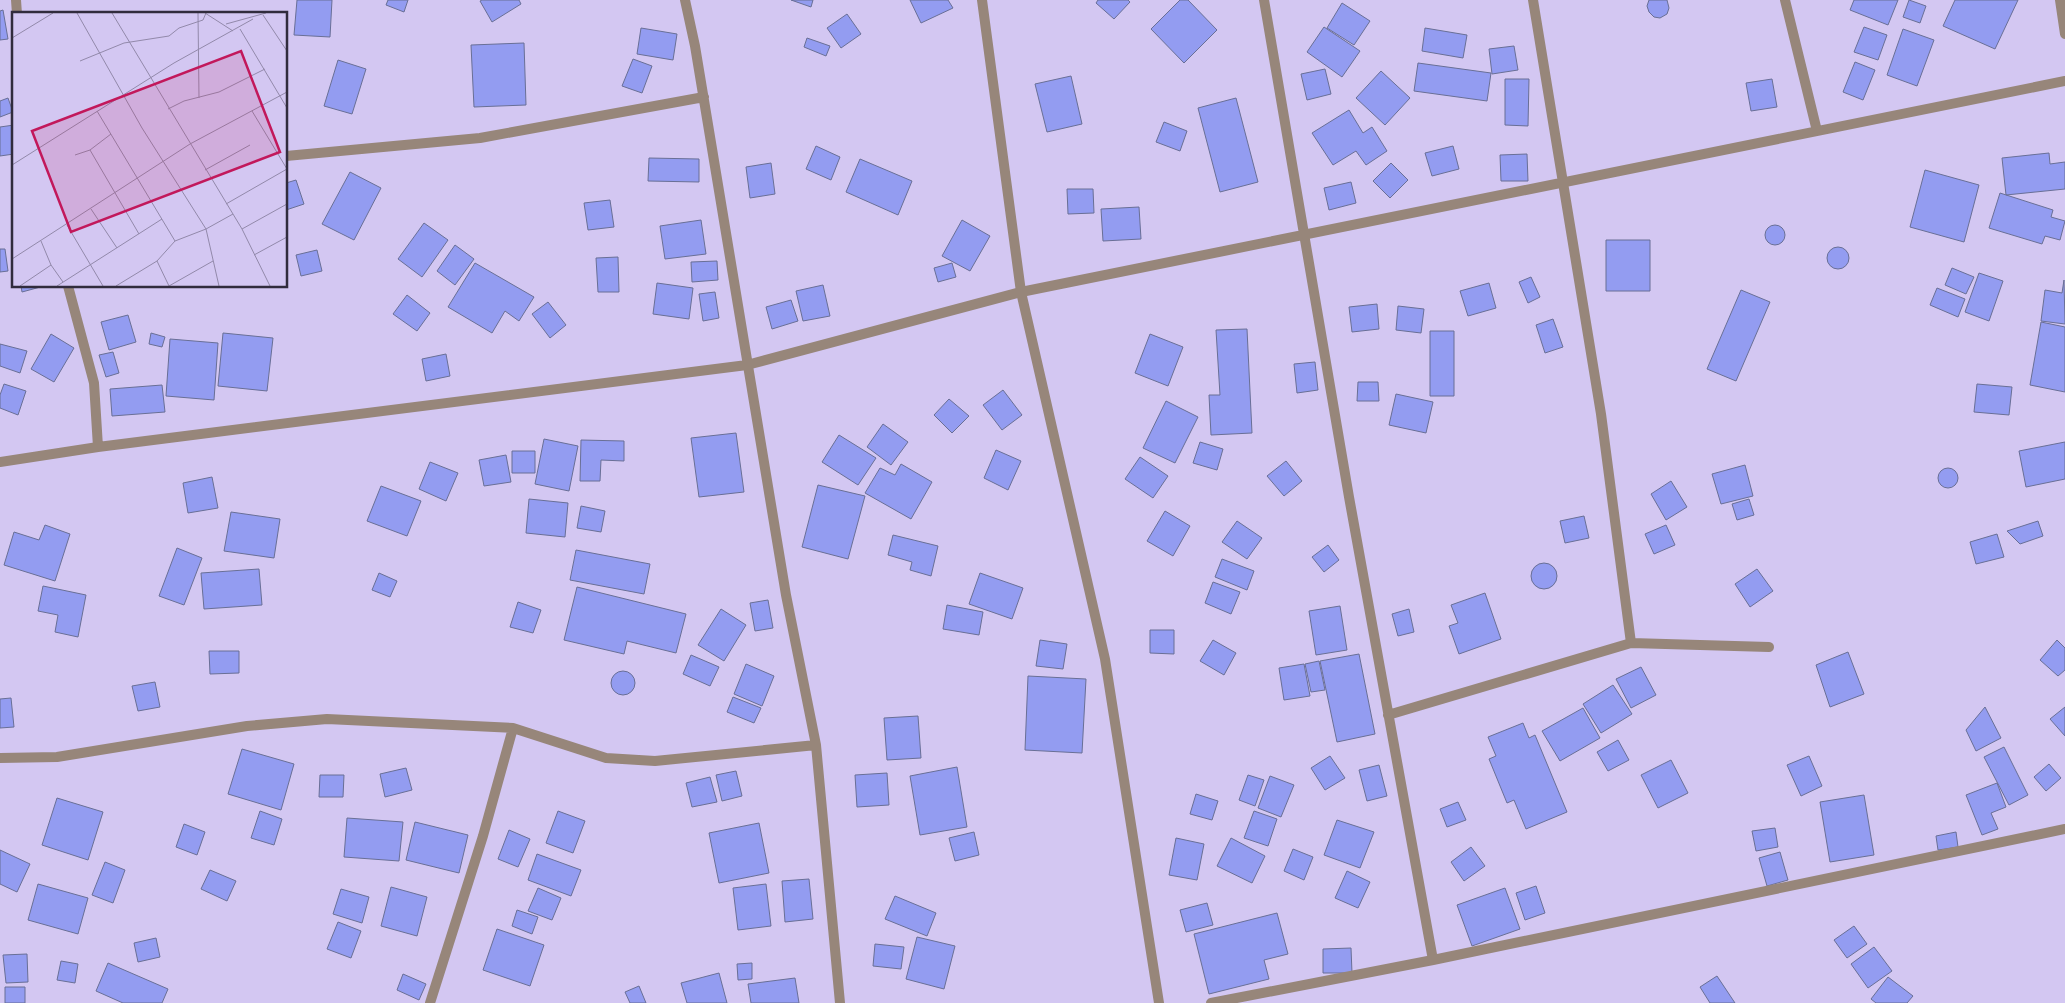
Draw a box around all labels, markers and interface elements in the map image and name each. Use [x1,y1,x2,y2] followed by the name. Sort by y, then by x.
[12,12,288,288] inset map

